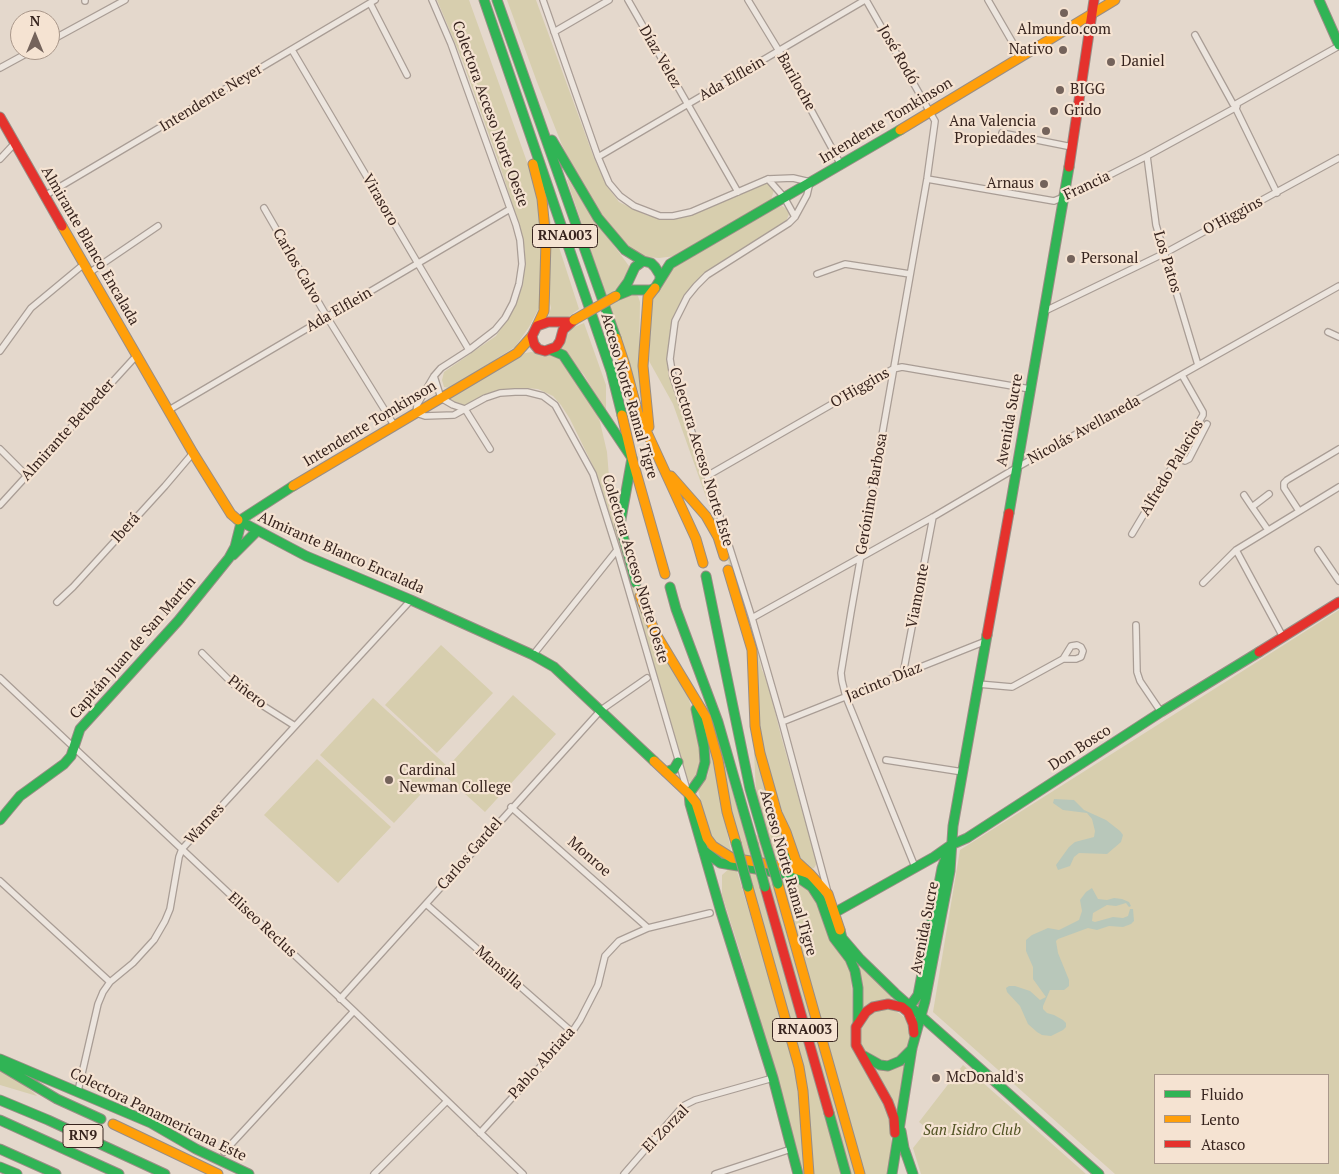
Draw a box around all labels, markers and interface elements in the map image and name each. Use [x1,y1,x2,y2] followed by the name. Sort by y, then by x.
[1058,7,1070,19] marker: Almundo.com
[10,10,60,60] north arrow
[30,11,40,30] text: N
[448,19,532,209] street label: Colectora Acceso Norte Oeste
[1017,21,1111,39] place label: Almundo.com
[635,22,685,92] street label: Díaz Velez
[874,22,922,88] street label: José Rodó
[1009,41,1053,59] place label: Nativo
[1057,44,1069,56] marker: Nativo
[773,50,819,114] street label: Bariloche
[696,53,768,105] street label: Ada Elflein
[1121,53,1165,71] place label: Daniel
[1105,56,1117,68] marker: Daniel
[156,60,266,136] street label: Intendente Neyer
[816,74,956,168] street label: Intendente Tomkinson
[1070,81,1105,99] place label: BIGG
[1054,84,1066,96] marker: BIGG
[1064,102,1101,120] place label: Grido
[1048,105,1060,117] marker: Grido
[949,113,1036,148] place label: Ana Valencia Propiedades
[1040,125,1052,137] marker: Ana Valencia Propiedades
[37,163,143,329] street label: Almirante Blanco Encalada
[1061,167,1113,205] street label: Francia
[358,171,402,229] street label: Virasoro
[986,175,1034,193] place label: Arnaus
[1038,178,1050,190] marker: Arnaus
[1200,193,1266,239] street label: O'Higgins
[268,225,326,307] street label: Carlos Calvo
[532,225,598,248] road number: RNA003
[1149,229,1185,295] street label: Los Patos
[1081,250,1139,268] place label: Personal
[1065,253,1077,265] marker: Personal
[303,284,375,336] street label: Ada Elflein
[597,311,661,481] street label: Acceso Norte Ramal Tigre
[827,364,893,412] street label: O'Higgins
[665,365,737,549] street label: Colectora Acceso Norte Este
[993,372,1027,468] street label: Avenida Sucre
[18,375,118,485] street label: Almirante Betbeder
[300,377,440,471] street label: Intendente Tomkinson
[1025,392,1143,468] street label: Nicolás Avellaneda
[1136,417,1208,519] street label: Alfredo Palacios
[852,432,892,556] street label: Gerónimo Barbosa
[598,472,672,666] street label: Colectora Acceso Norte Oeste
[255,508,427,598] street label: Almirante Blanco Encalada
[108,509,144,547] street label: Iberá
[903,562,933,630] street label: Viamonte
[66,573,200,723] street label: Capitán Juan de San Martín
[843,659,925,705] street label: Jacinto Díaz
[224,672,270,712] street label: Piñero
[1046,721,1114,775] street label: Don Bosco
[399,762,511,797] place label: Cardinal Newman College
[383,774,395,786] marker: Cardinal Newman College
[756,788,820,958] street label: Acceso Norte Ramal Tigre
[182,800,228,848] street label: Warnes
[434,814,506,894] street label: Carlos Gardel
[564,833,614,881] street label: Monroe
[907,880,943,976] street label: Avenida Sucre
[224,889,300,961] street label: Eliseo Reclus
[472,942,526,994] street label: Mansilla
[772,1018,838,1042] road number: RNA003
[505,1023,579,1103] street label: Pablo Abriata
[67,1064,249,1166] street label: Colectora Panamericana Este
[946,1069,1024,1087] place label: McDonald's
[930,1072,942,1084] marker: McDonald's
[1154,1074,1329,1164] legend
[1201,1084,1243,1104] text: Fluido
[639,1101,693,1157] street label: El Zorzal
[1201,1109,1240,1129] text: Lento
[923,1122,1021,1140] park label: San Isidro Club
[63,1124,103,1148] road number: RN9
[1201,1134,1245,1154] text: Atasco

